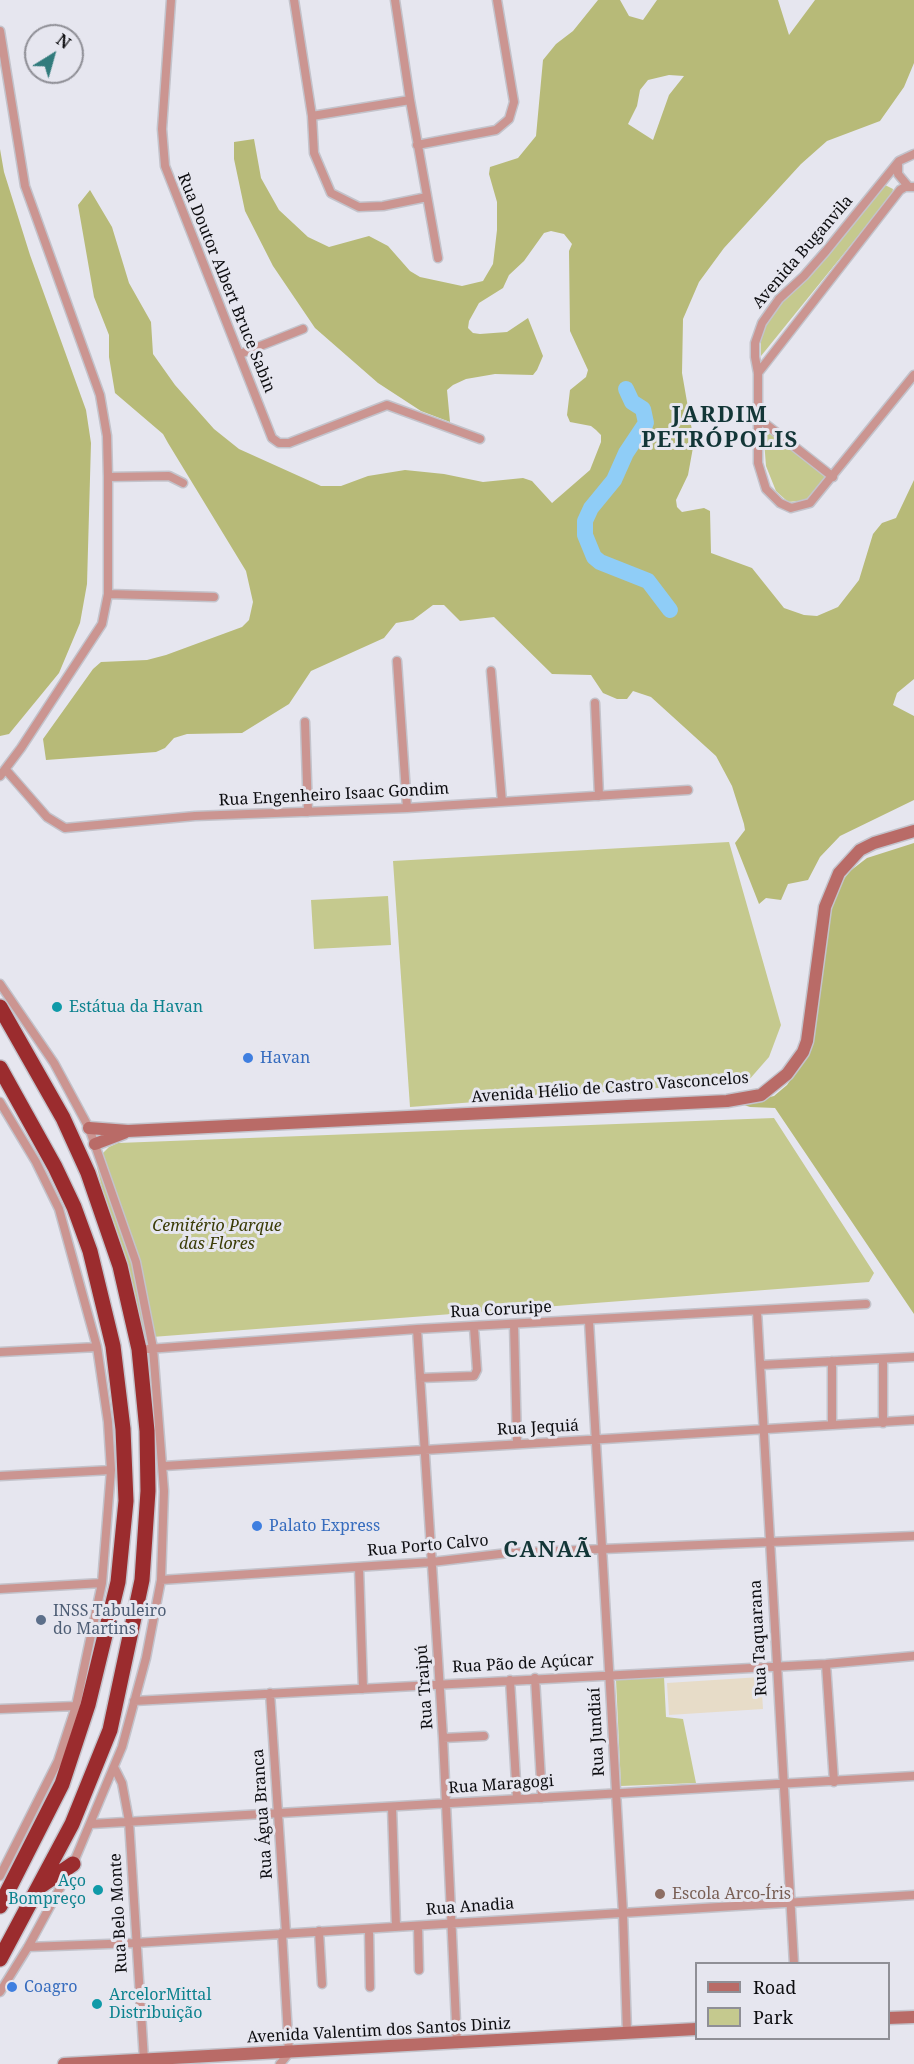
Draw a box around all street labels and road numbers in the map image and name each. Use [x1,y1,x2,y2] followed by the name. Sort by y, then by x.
[173,170,279,396] street label: Rua Doutor Albert Bruce Sabin
[749,192,857,312] street label: Avenida Buganvila
[218,779,450,811] street label: Rua Engenheiro Isaac Gondim
[471,1069,749,1107] street label: Avenida Hélio de Castro Vasconcelos
[450,1298,552,1322] street label: Rua Coruripe
[496,1416,580,1440] street label: Rua Jequiá
[367,1531,489,1561] street label: Rua Porto Calvo
[746,1579,772,1697] street label: Rua Taquarana
[412,1644,438,1730] street label: Rua Traipú
[452,1651,594,1677] street label: Rua Pão de Açúcar
[585,1687,609,1777] street label: Rua Jundiaí
[249,1748,277,1880] street label: Rua Água Branca
[448,1772,554,1798] street label: Rua Maragogi
[106,1853,132,1973] street label: Rua Belo Monte
[425,1894,515,1920] street label: Rua Anadia
[246,2014,512,2048] street label: Avenida Valentim dos Santos Diniz

